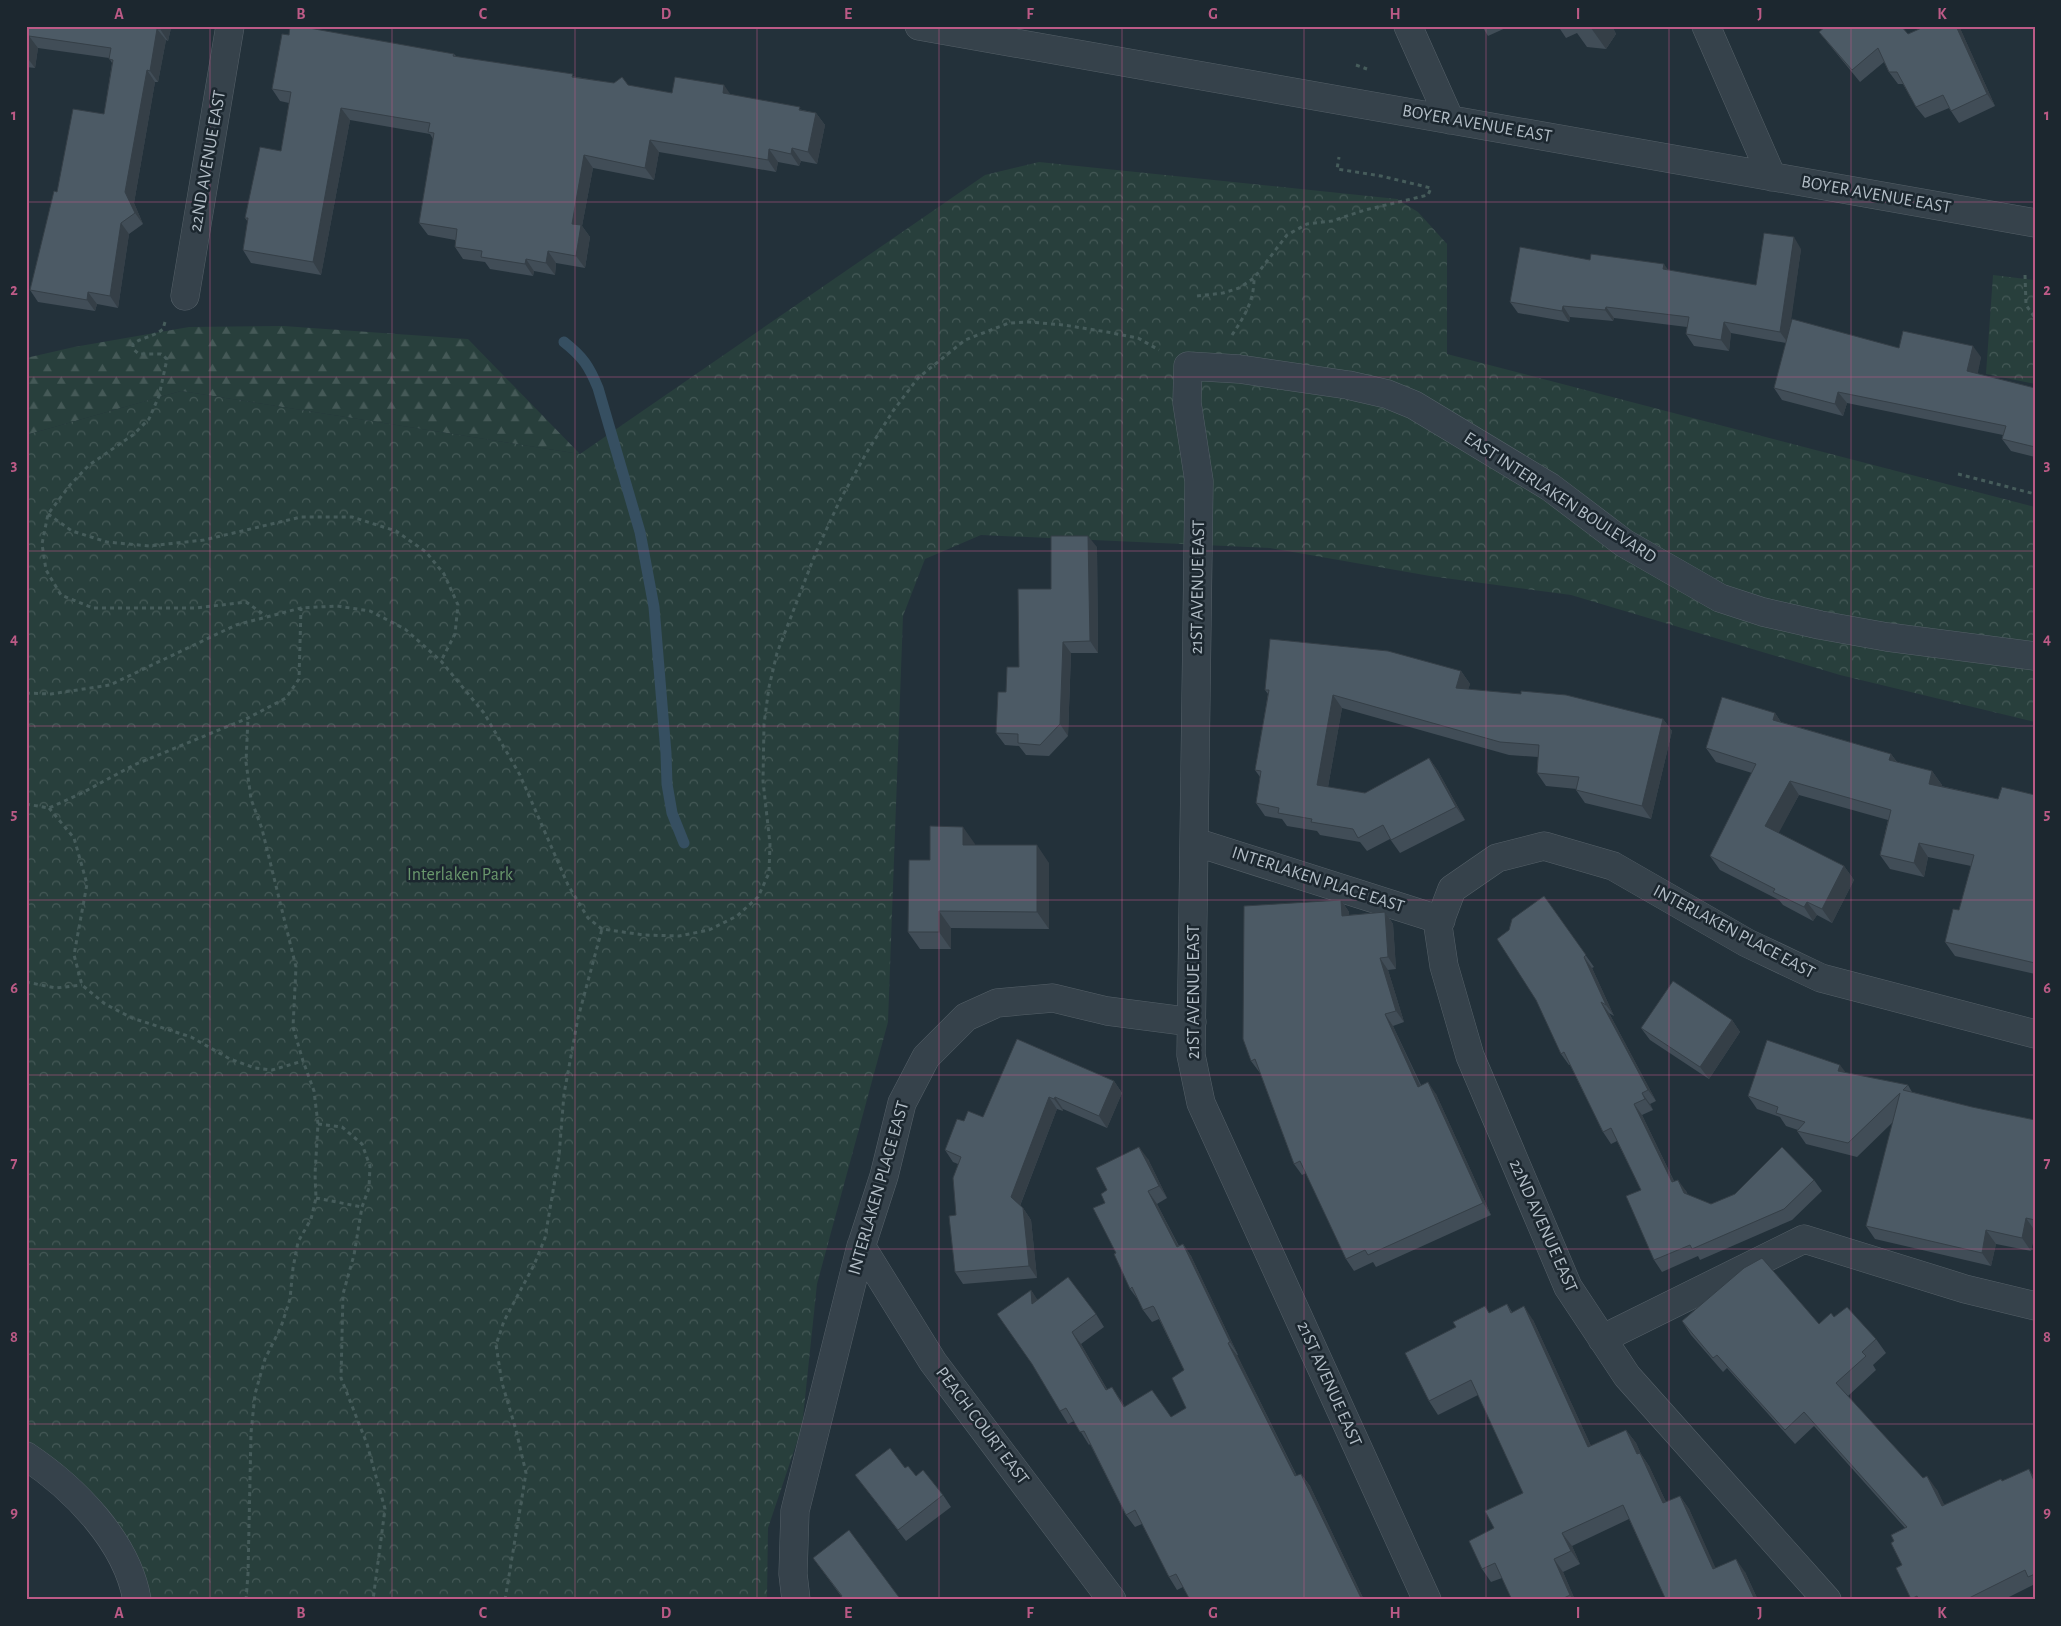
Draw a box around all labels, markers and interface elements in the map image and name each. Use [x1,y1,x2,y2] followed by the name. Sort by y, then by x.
[114,6,124,22] text: A
[296,6,306,22] text: B
[479,6,488,22] text: C
[661,6,672,22] text: D
[844,6,852,22] text: E
[1026,6,1034,22] text: F
[1208,6,1218,22] text: G
[1389,6,1401,22] text: H
[1576,6,1580,22] text: I
[1757,6,1763,22] text: J
[1937,6,1947,22] text: K
[187,89,229,233] street label: 22ND AVENUE EAST
[1401,102,1553,146] street label: BOYER AVENUE EAST
[11,107,17,123] text: 1
[2044,107,2050,123] text: 1
[1800,173,1952,217] street label: BOYER AVENUE EAST
[10,282,18,298] text: 2
[2043,282,2051,298] text: 2
[1461,429,1659,567] street label: EAST INTERLAKEN BOULEVARD
[11,457,18,473] text: 3
[2044,457,2051,473] text: 3
[1188,519,1208,654] street label: 21ST AVENUE EAST
[10,631,18,647] text: 4
[2043,631,2051,647] text: 4
[11,806,18,822] text: 5
[2044,806,2051,822] text: 5
[1230,844,1407,916] street label: INTERLAKEN PLACE EAST
[407,866,514,884] park label: Interlaken Park
[1650,882,1818,982] street label: INTERLAKEN PLACE EAST
[1185,925,1203,1059] street label: 21ST AVENUE EAST
[10,980,18,996] text: 6
[2043,980,2051,996] text: 6
[846,1099,913,1277] street label: INTERLAKEN PLACE EAST
[11,1155,18,1171] text: 7
[2044,1155,2051,1171] text: 7
[1506,1157,1580,1295] street label: 22ND AVENUE EAST
[1293,1319,1365,1449] street label: 21ST AVENUE EAST
[10,1329,18,1345] text: 8
[2043,1329,2051,1345] text: 8
[932,1364,1032,1488] street label: PEACH COURT EAST
[10,1504,18,1520] text: 9
[2043,1504,2051,1520] text: 9
[114,1605,124,1621] text: A
[296,1605,306,1621] text: B
[479,1605,488,1621] text: C
[661,1605,672,1621] text: D
[844,1605,852,1621] text: E
[1026,1605,1034,1621] text: F
[1208,1605,1218,1621] text: G
[1389,1605,1401,1621] text: H
[1576,1605,1580,1621] text: I
[1757,1605,1763,1621] text: J
[1937,1605,1947,1621] text: K

